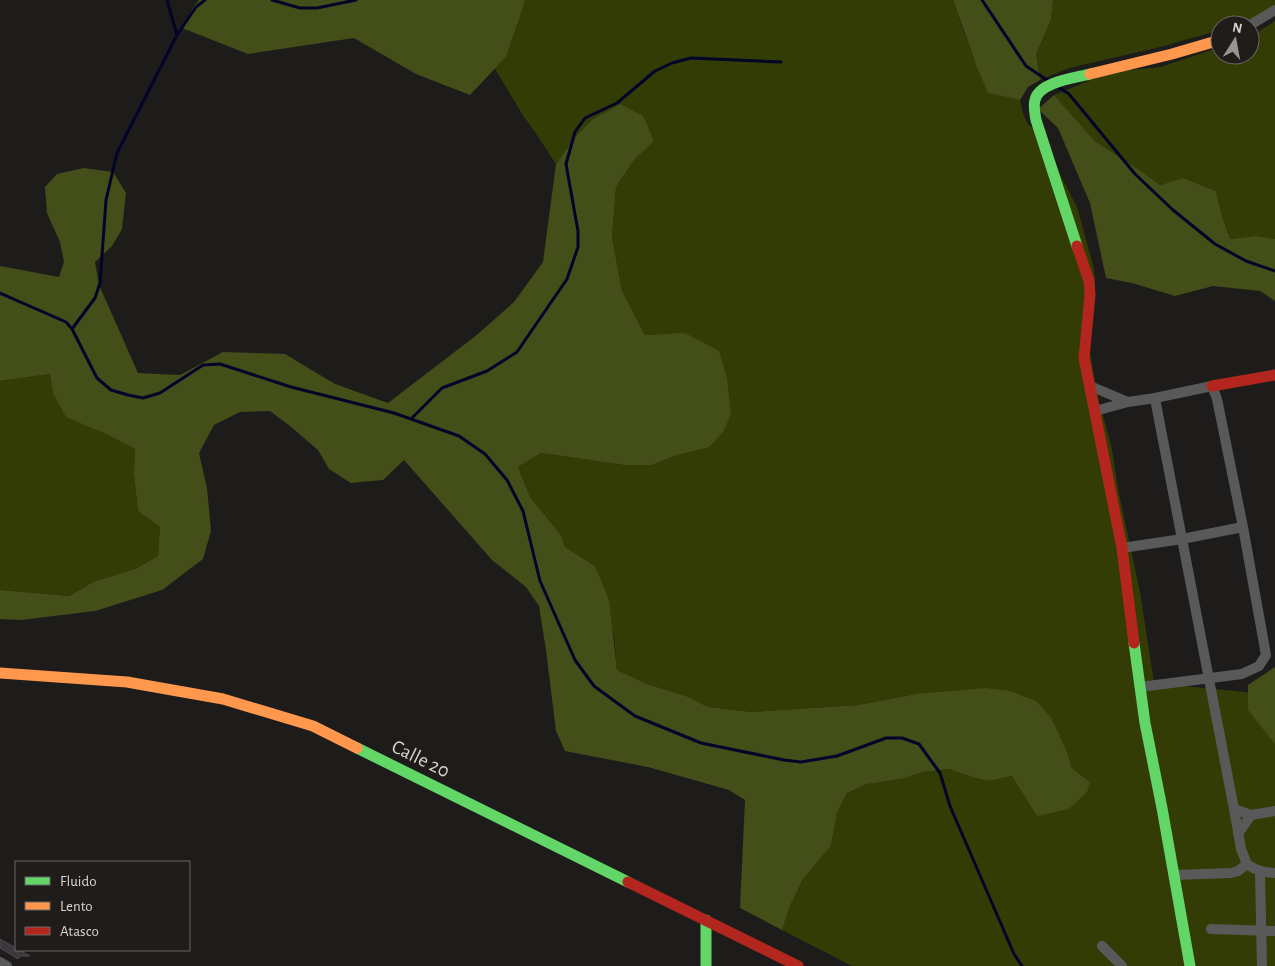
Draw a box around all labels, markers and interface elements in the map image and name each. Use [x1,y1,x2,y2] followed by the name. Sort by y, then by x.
[1210,15,1260,65] north arrow
[1231,20,1243,36] text: N
[388,736,453,781] street label: Calle 20
[15,861,190,951] legend
[60,874,97,889] text: Fluido
[60,899,93,914] text: Lento
[60,924,99,939] text: Atasco

